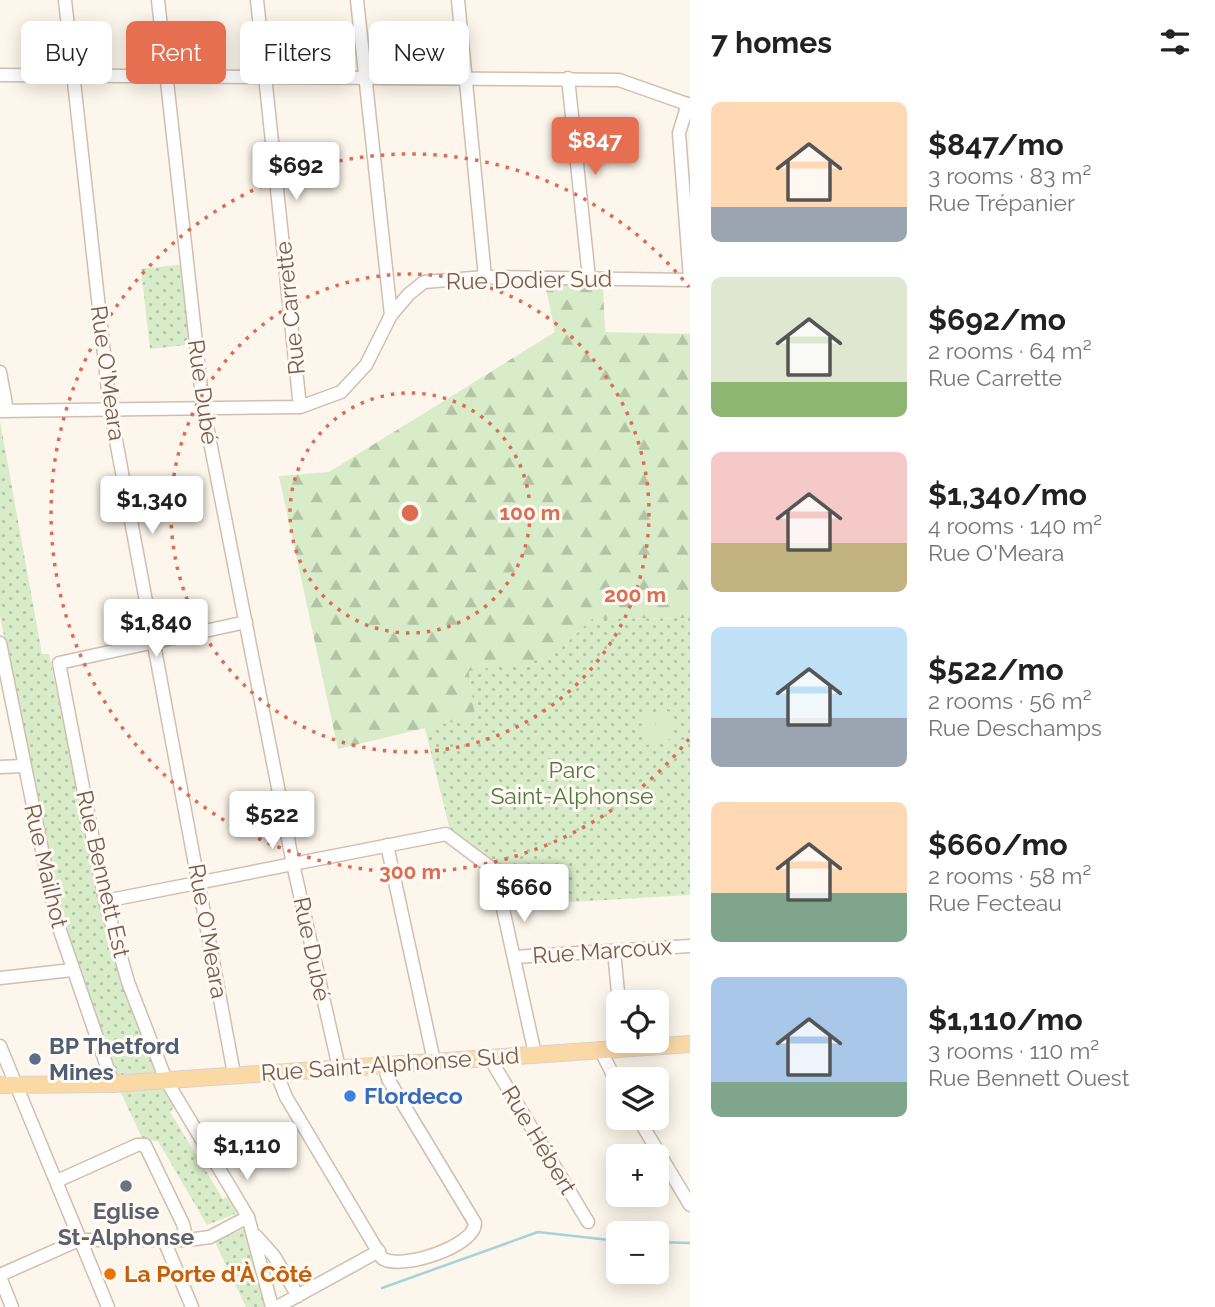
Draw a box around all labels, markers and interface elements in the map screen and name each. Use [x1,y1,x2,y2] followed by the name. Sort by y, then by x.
[21,21,112,84] chip: Buy
[126,21,226,84] chip: Rent
[240,21,355,84] chip: Filters
[369,21,469,84] chip: New
[1156,23,1194,61] icon: filters
[711,25,832,60] text: 7 homes
[554,118,636,177] pin: $847
[568,126,622,153] text: $847
[928,127,1064,162] text: $847/mo
[767,130,851,214] icon: home
[255,142,337,202] pin: $692
[268,151,324,178] text: $692
[928,162,1091,189] text: 3 rooms · 83 m²
[928,189,1075,216] text: Rue Trépanier
[269,240,310,376] street label: Rue Carrette
[446,265,612,294] street label: Rue Dodier Sud
[928,302,1066,337] text: $692/mo
[86,304,131,442] street label: Rue O'Meara
[767,305,851,389] icon: home
[928,337,1092,364] text: 2 rooms · 64 m²
[183,338,224,446] street label: Rue Dubé
[928,364,1062,391] text: Rue Carrette
[95,476,209,536] pin: $1,340
[928,477,1087,512] text: $1,340/mo
[767,480,851,564] icon: home
[116,485,188,512] text: $1,340
[500,500,560,525] text: 100 m
[398,501,422,525] centre of rings
[928,512,1102,539] text: 4 rooms · 140 m²
[928,539,1064,566] text: Rue O'Meara
[604,582,666,607] text: 200 m
[99,600,213,659] pin: $1,840
[120,608,192,635] text: $1,840
[928,652,1064,687] text: $522/mo
[767,655,851,739] icon: home
[928,687,1092,714] text: 2 rooms · 56 m²
[928,714,1102,741] text: Rue Deschamps
[490,756,654,809] park label: Parc Saint-Alphonse
[71,788,136,960] street label: Rue Bennett Est
[231,792,313,851] pin: $522
[245,800,299,827] text: $522
[19,801,74,931] street label: Rue Mailhot
[928,827,1068,862] text: $660/mo
[767,830,851,914] icon: home
[379,859,441,884] text: 300 m
[183,861,234,1000] street label: Rue O'Meara
[928,862,1091,889] text: 2 rooms · 58 m²
[483,864,565,924] pin: $660
[496,873,552,900] text: $660
[928,889,1062,916] text: Rue Fecteau
[288,894,337,1003] street label: Rue Dubé
[531,932,673,969] street label: Rue Marcoux
[606,990,669,1284] map controls
[606,990,669,1053] button: locate
[928,1002,1083,1037] text: $1,110/mo
[767,1005,851,1089] icon: home
[49,1032,180,1085] place label: BP Thetford Mines
[928,1037,1099,1064] text: 3 rooms · 110 m²
[260,1041,520,1086] street label: Rue Saint-Alphonse Sud
[27,1051,43,1067] marker: BP Thetford Mines
[928,1064,1129,1091] text: Rue Bennett Ouest
[606,1067,669,1130] button: layers
[497,1081,582,1199] street label: Rue Hébert
[364,1082,463,1109] place label: Flordeco
[342,1088,358,1104] marker: Flordeco
[190,1122,304,1182] pin: $1,110
[213,1131,281,1158] text: $1,110
[606,1144,669,1207] button: +
[118,1178,134,1194] marker: Eglise St-Alphonse
[58,1197,194,1250] place label: Eglise St-Alphonse
[606,1221,669,1284] button: −
[124,1260,312,1287] place label: La Porte d'À Côté
[102,1266,118,1282] marker: La Porte d'À Côté

